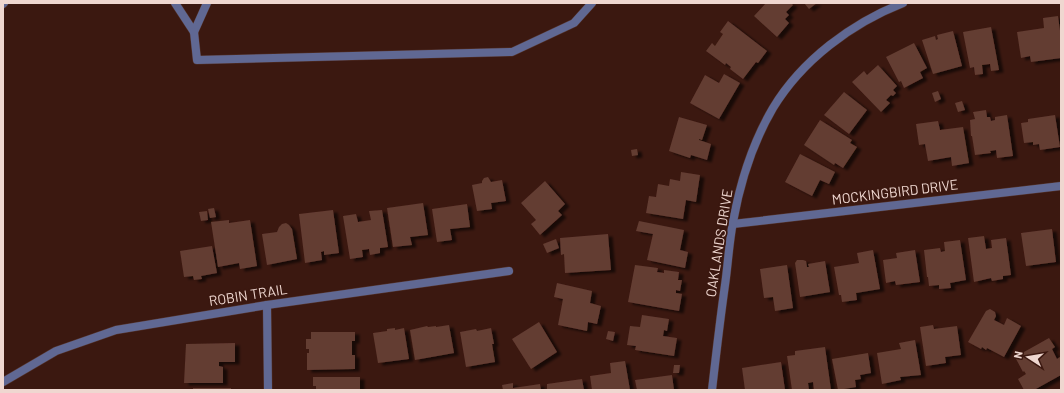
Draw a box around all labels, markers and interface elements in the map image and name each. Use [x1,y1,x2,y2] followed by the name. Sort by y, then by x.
[831,175,959,208] street label: MOCKINGBIRD DRIVE
[702,188,735,298] street label: OAKLANDS DRIVE
[208,280,288,309] street label: ROBIN TRAIL
[1008,337,1048,377] north arrow
[1011,350,1025,360] text: N

